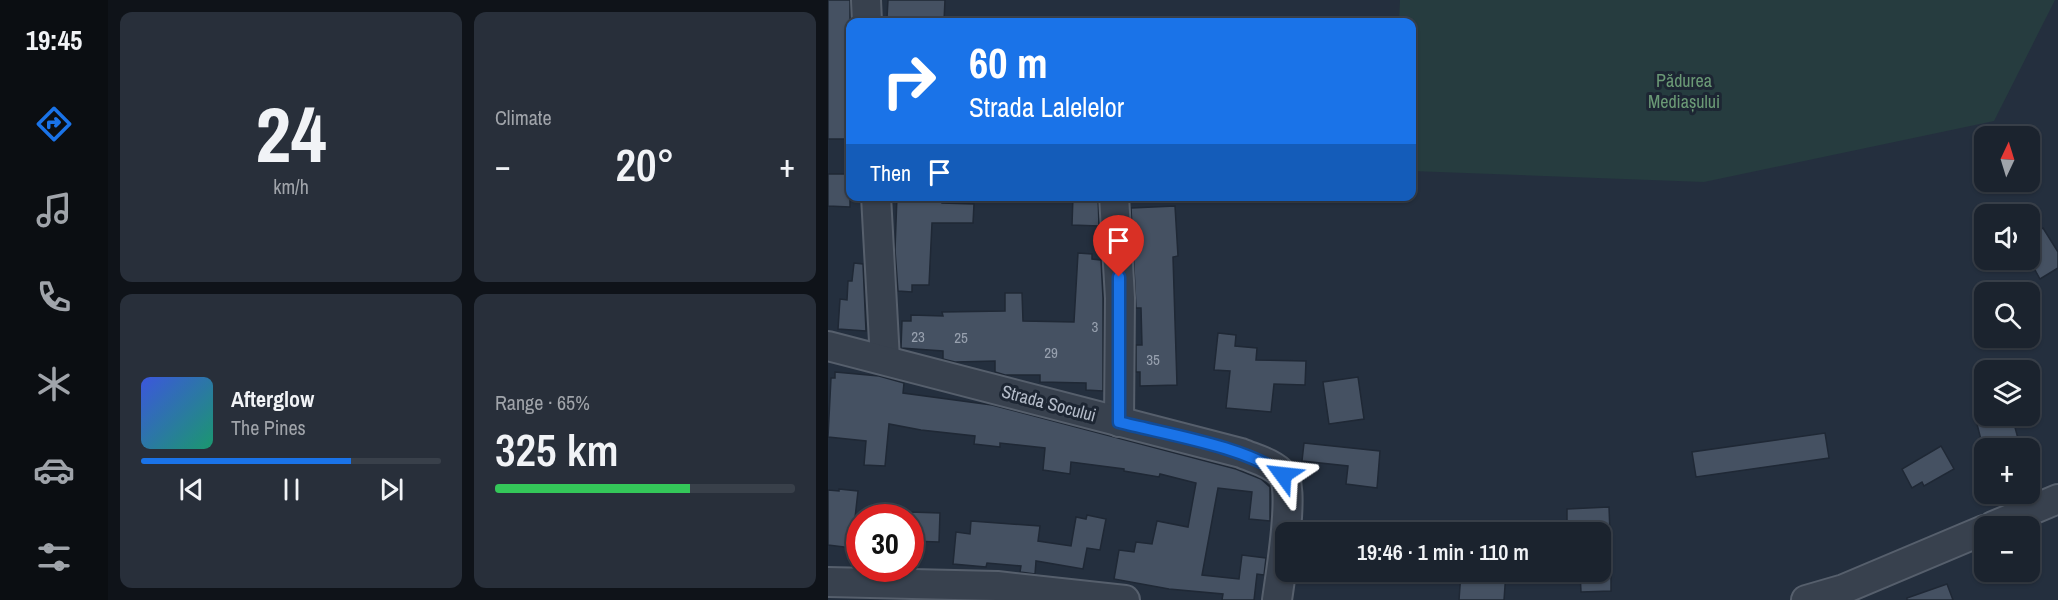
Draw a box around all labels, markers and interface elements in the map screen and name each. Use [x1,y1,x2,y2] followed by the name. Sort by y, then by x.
[26,22,82,58] text: 19:45
[969,35,1048,91] text: 60 m
[870,42,948,120] icon: right
[1648,68,1720,114] park label: Pădurea Mediașului
[255,81,327,186] text: 24
[969,89,1124,125] text: Strada Lalelelor
[33,103,75,145] icon: directions
[495,104,552,131] text: Climate
[1974,126,2040,192] north arrow
[1974,126,2040,582] map controls
[615,134,675,195] text: 20°
[495,143,511,187] text: −
[779,143,795,187] text: +
[923,156,956,189] icon: arrive
[870,158,911,188] text: Then
[273,173,309,200] text: km/h
[33,189,75,231] icon: music
[1974,204,2040,270] button: sound
[1093,215,1144,277] pin
[1102,224,1135,257] icon: arrive
[33,276,75,318] icon: phone
[1974,282,2040,348] button: search
[1092,316,1099,337] house number: 3
[911,326,925,347] house number: 23
[954,327,968,348] house number: 25
[1044,342,1058,363] house number: 29
[1146,349,1160,370] house number: 35
[1974,360,2040,426] button: layers
[33,363,75,405] icon: climate
[999,378,1099,428] street label: Strada Socului
[231,384,314,414] text: Afterglow
[495,389,590,416] text: Range · 65%
[231,414,306,441] text: The Pines
[495,419,619,480] text: 325 km
[1974,438,2040,504] button: +
[1251,443,1315,507] position arrow
[33,449,75,491] icon: car
[175,473,208,506] icon: previous
[275,473,308,506] icon: pause
[375,473,408,506] icon: next
[846,504,924,582] speed limit sign: 30
[1974,516,2040,582] button: −
[33,536,75,578] icon: filters
[1357,537,1529,567] text: 19:46 · 1 min · 110 m

